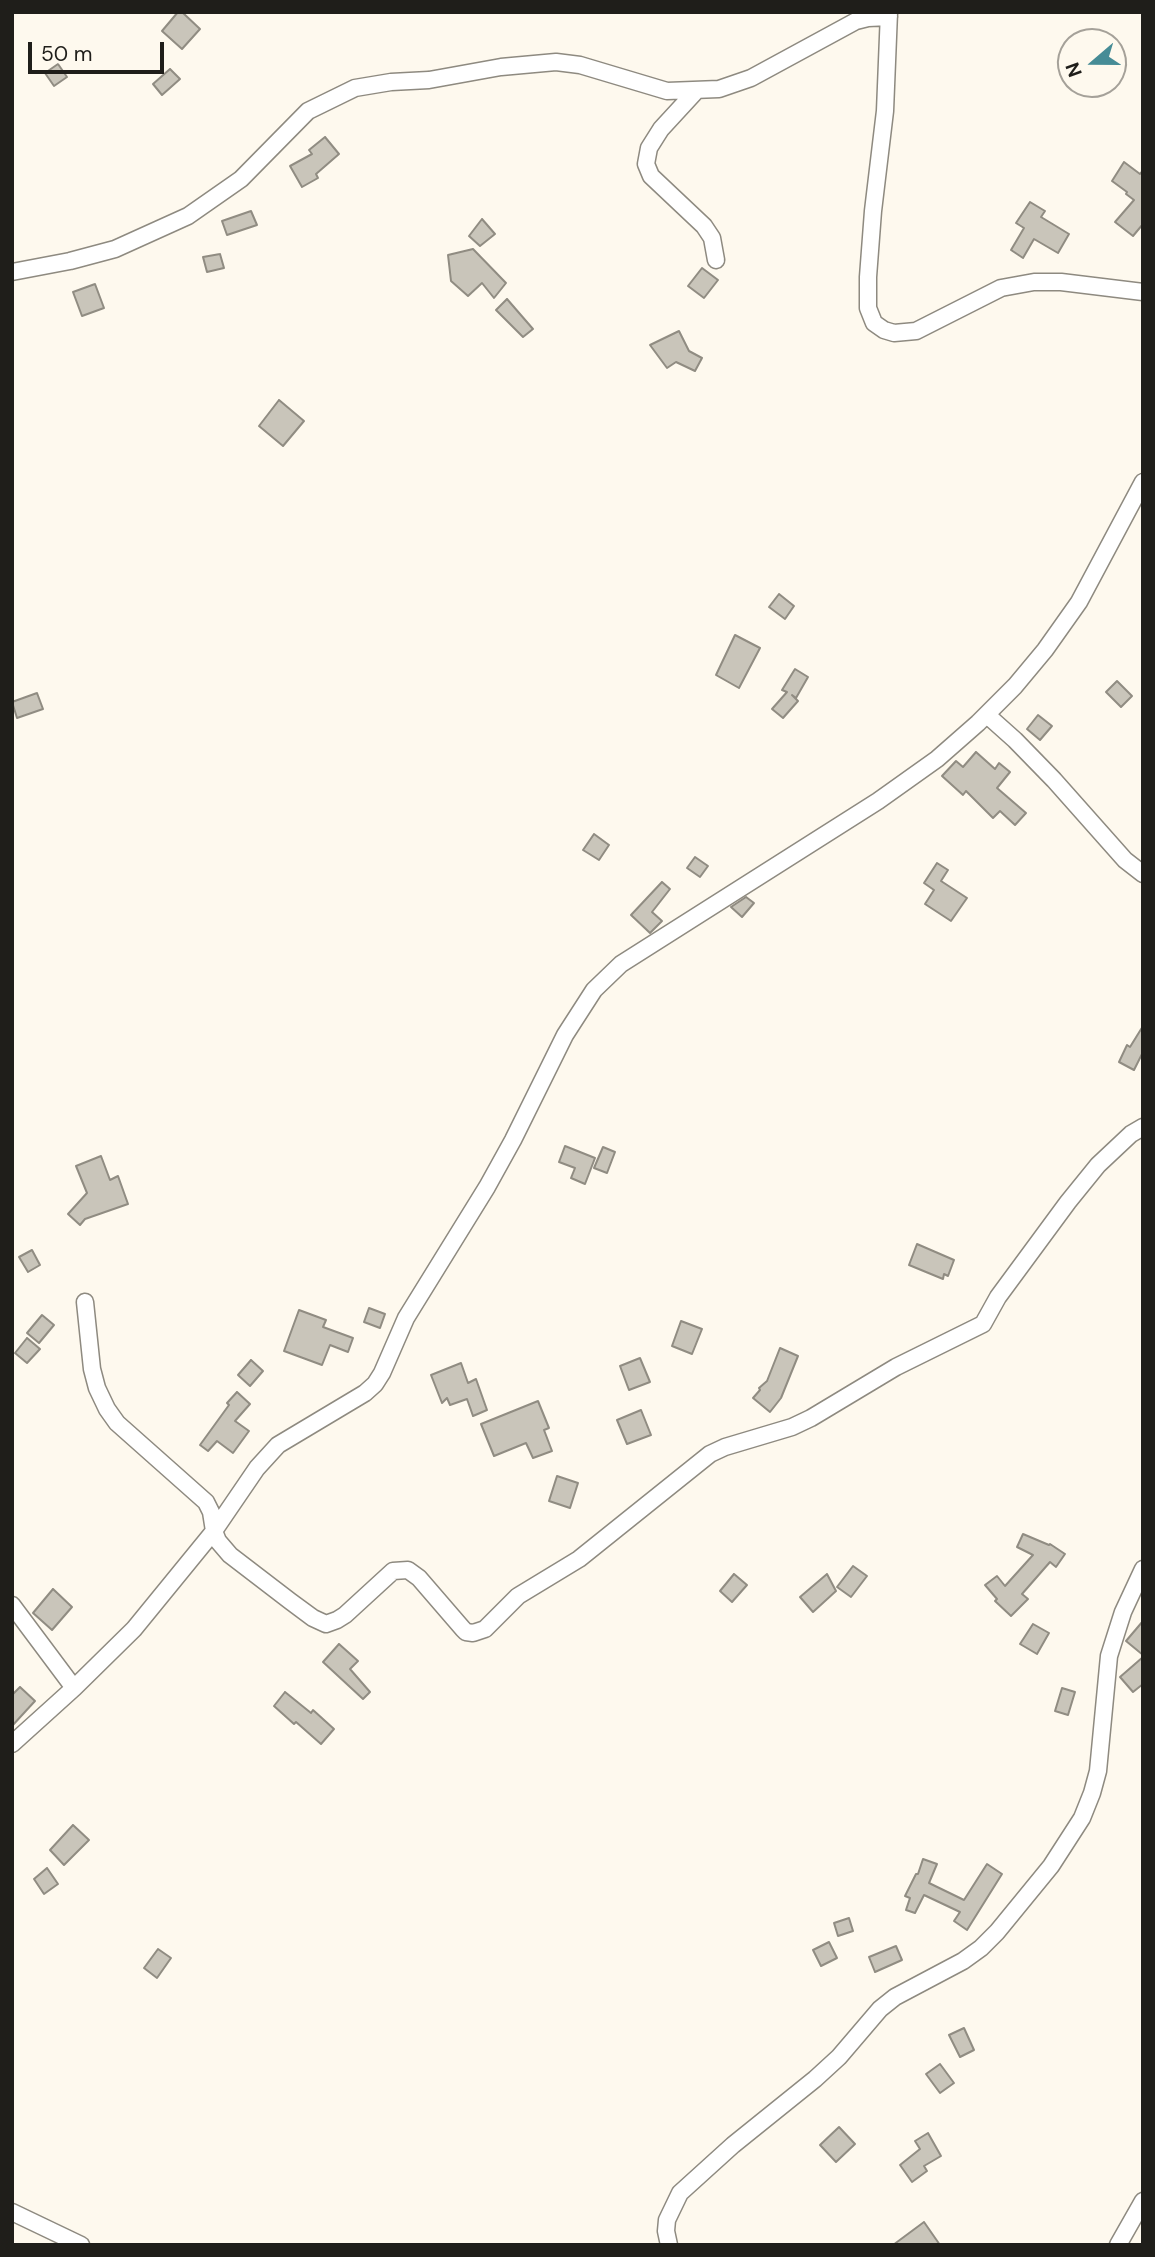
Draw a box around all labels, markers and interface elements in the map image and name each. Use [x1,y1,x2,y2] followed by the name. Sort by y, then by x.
[32,28,168,72] scale bar
[1057,28,1127,98] north arrow
[41,40,92,68] text: 50 m
[1060,59,1088,80] text: N

